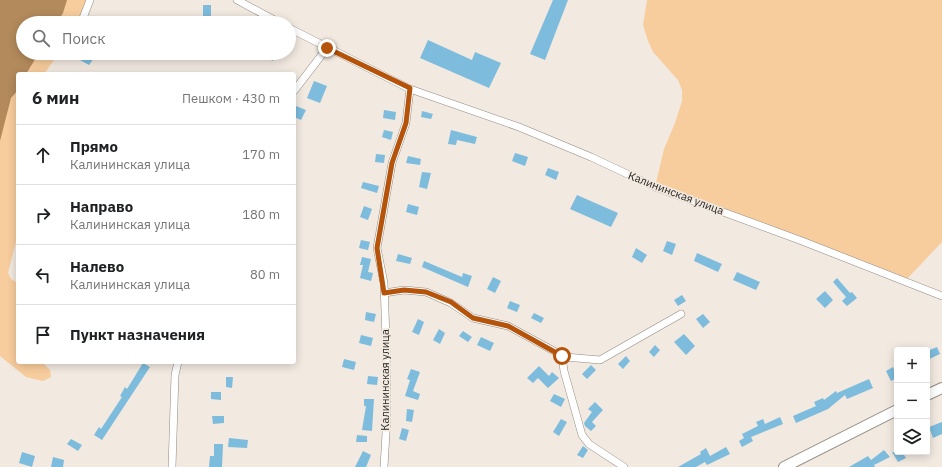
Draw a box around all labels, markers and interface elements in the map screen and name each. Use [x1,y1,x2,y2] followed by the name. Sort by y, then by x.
[16,16,296,60] search box
[30,27,52,49] icon: search
[62,29,105,48] text: Поиск
[318,39,336,57] route end
[32,87,79,109] text: 6 мин
[182,90,280,107] text: Пешком · 430 m
[70,137,118,156] text: Прямо
[32,144,54,166] icon: ahead
[242,146,280,163] text: 170 m
[70,156,190,173] text: Калининская улица
[626,168,726,218] street label: Калининская улица
[70,197,133,216] text: Направо
[32,204,54,226] icon: right
[242,206,280,223] text: 180 m
[70,216,190,233] text: Калининская улица
[70,257,124,276] text: Налево
[32,264,54,286] icon: left
[250,266,280,283] text: 80 m
[70,276,190,293] text: Калининская улица
[32,324,54,346] icon: arrive
[70,325,205,344] text: Пункт назначения
[378,329,392,431] street label: Калининская улица
[553,347,571,365] route start
[894,347,930,455] map controls
[894,347,930,383] button: +
[894,383,930,419] button: −
[894,419,930,455] button: layers

